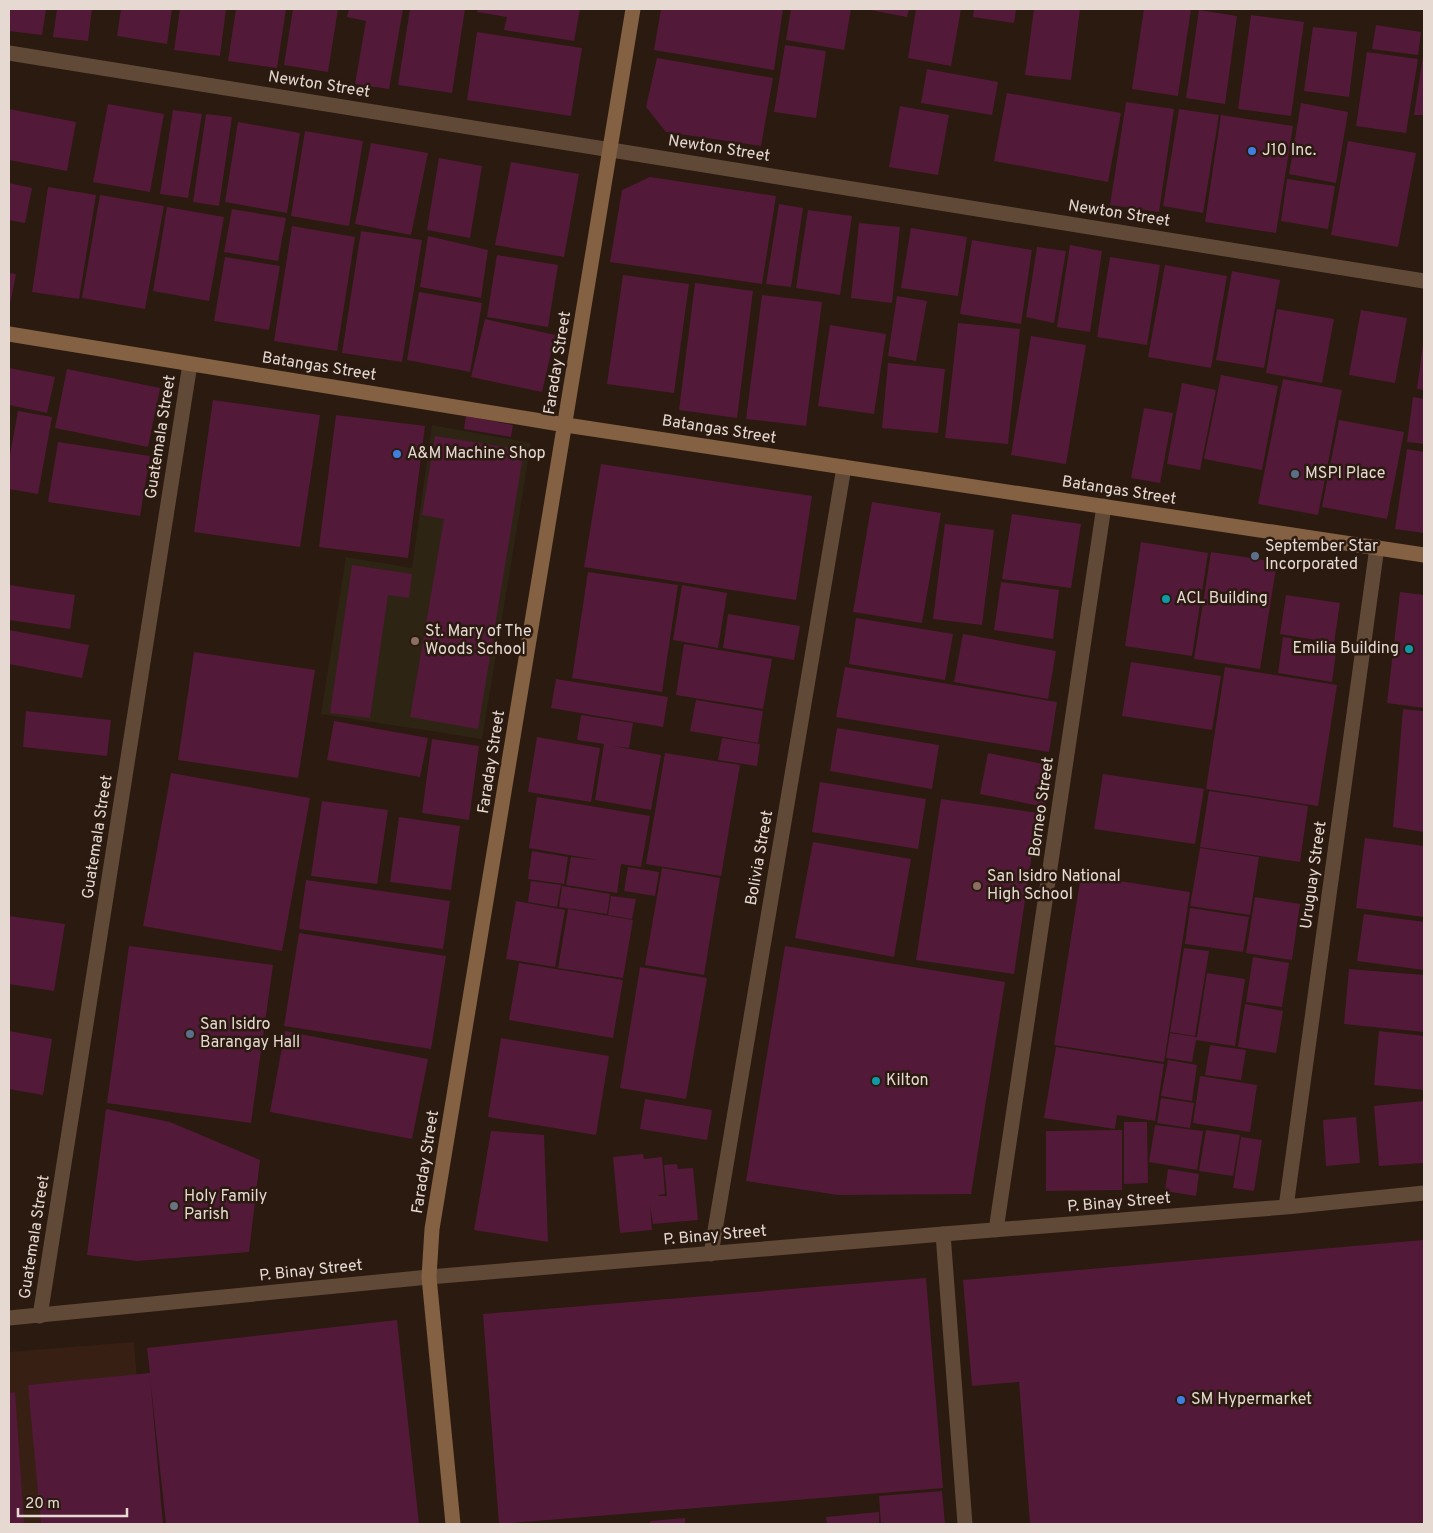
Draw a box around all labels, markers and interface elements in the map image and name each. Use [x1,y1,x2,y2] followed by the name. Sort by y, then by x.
[267,67,371,103] street label: Newton Street
[667,131,771,167] street label: Newton Street
[1262,141,1316,161] place label: J10 Inc.
[1246,145,1258,157] marker: J10 Inc.
[1067,196,1171,232] street label: Newton Street
[540,310,576,416] street label: Faraday Street
[260,348,378,386] street label: Batangas Street
[141,373,181,501] street label: Guatemala Street
[660,411,778,449] street label: Batangas Street
[407,444,546,464] place label: A&M Machine Shop
[391,448,403,460] marker: A&M Machine Shop
[1305,464,1385,484] place label: MSPI Place
[1289,468,1301,480] marker: MSPI Place
[1060,472,1178,510] street label: Batangas Street
[1265,537,1378,575] place label: September Star Incorporated
[1249,550,1261,562] marker: September Star Incorporated
[1176,589,1268,609] place label: ACL Building
[1160,593,1172,605] marker: ACL Building
[425,622,532,660] place label: St. Mary of The Woods School
[409,635,421,647] marker: St. Mary of The Woods School
[1292,639,1399,659] place label: Emilia Building
[1403,643,1415,655] marker: Emilia Building
[474,709,510,815] street label: Faraday Street
[1025,756,1059,858] street label: Borneo Street
[78,773,118,901] street label: Guatemala Street
[742,809,778,907] street label: Bolivia Street
[1297,820,1331,930] street label: Uruguay Street
[987,867,1121,905] place label: San Isidro National High School
[971,880,983,892] marker: San Isidro National High School
[200,1015,300,1053] place label: San Isidro Barangay Hall
[184,1028,196,1040] marker: San Isidro Barangay Hall
[886,1071,929,1091] place label: Kilton
[870,1075,882,1087] marker: Kilton
[408,1109,444,1215] street label: Faraday Street
[15,1173,55,1301] street label: Guatemala Street
[184,1187,267,1225] place label: Holy Family Parish
[1066,1189,1172,1217] street label: P. Binay Street
[168,1200,180,1212] marker: Holy Family Parish
[662,1222,768,1250] street label: P. Binay Street
[258,1256,364,1286] street label: P. Binay Street
[1191,1390,1312,1410] place label: SM Hypermarket
[1175,1394,1187,1406] marker: SM Hypermarket
[18,1486,126,1518] scale bar
[25,1495,60,1514] text: 20 m

